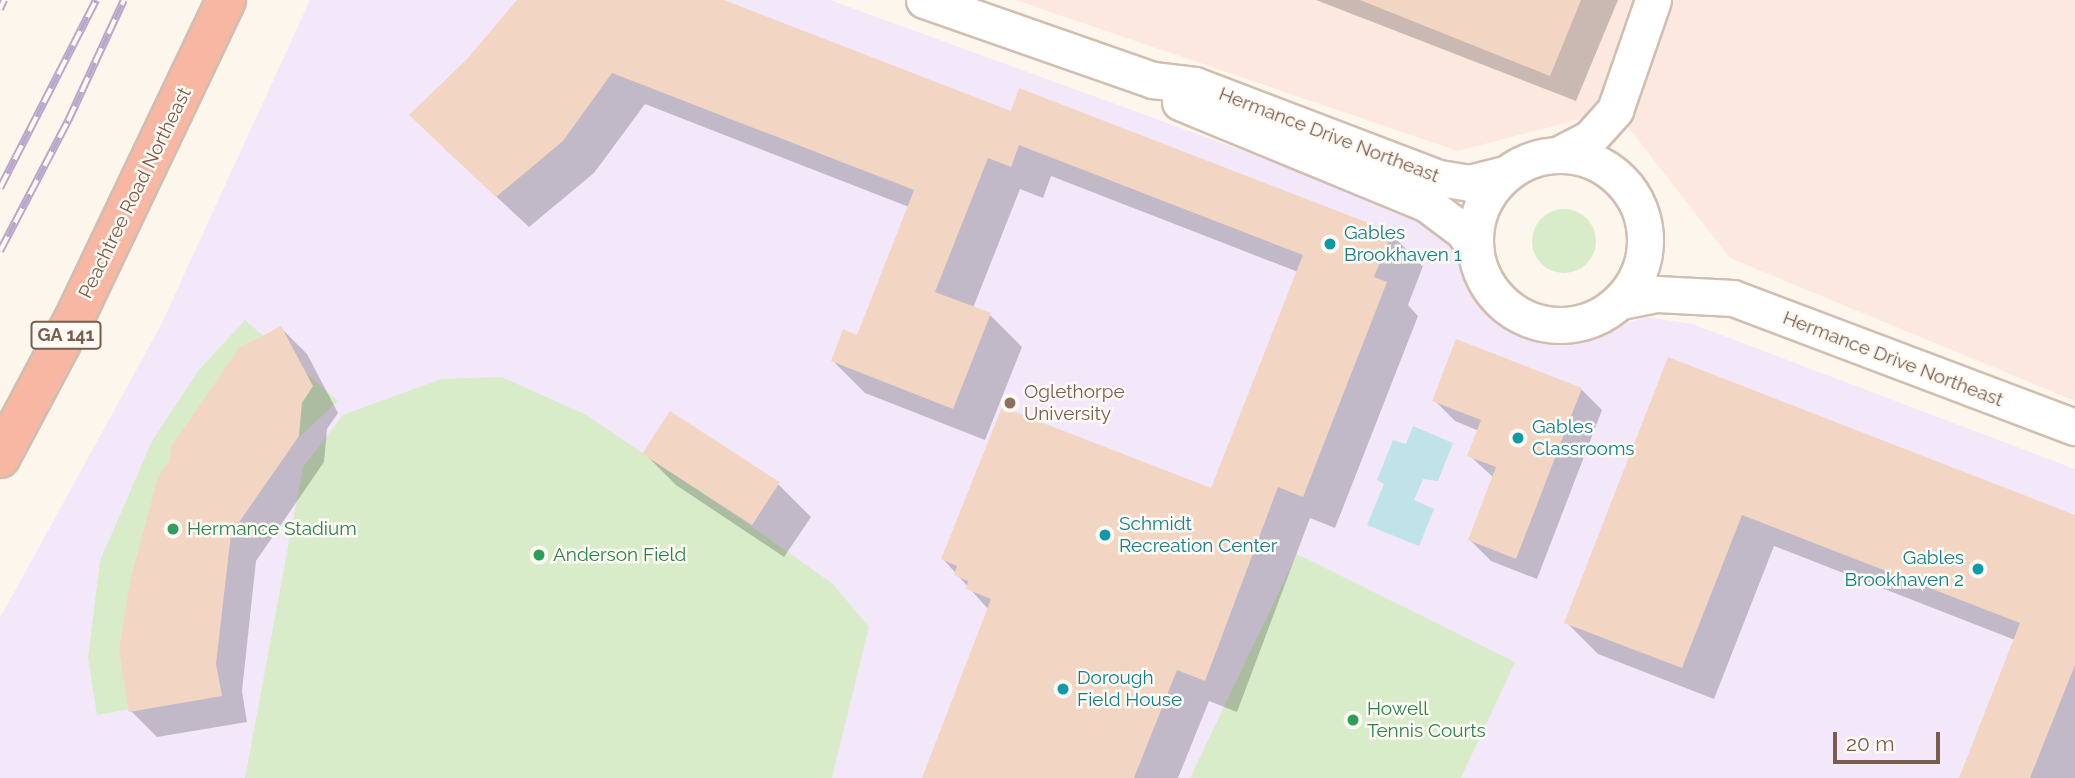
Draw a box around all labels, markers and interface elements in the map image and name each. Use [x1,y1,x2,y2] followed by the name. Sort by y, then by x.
[1216,82,1442,188] street label: Hermance Drive Northeast
[74,84,196,302] street label: Peachtree Road Northeast
[1344,222,1462,266] place label: Gables Brookhaven 1
[1322,236,1338,252] marker: Gables Brookhaven 1
[1780,306,2006,412] street label: Hermance Drive Northeast
[29,320,103,349] road number: GA 141
[1024,381,1125,425] place label: Oglethorpe University
[1002,395,1018,411] marker: Oglethorpe University
[1532,416,1635,460] place label: Gables Classrooms
[1510,430,1526,446] marker: Gables Classrooms
[1119,513,1277,557] place label: Schmidt Recreation Center
[187,518,357,540] place label: Hermance Stadium
[165,521,181,537] marker: Hermance Stadium
[1097,527,1113,543] marker: Schmidt Recreation Center
[553,544,686,566] place label: Anderson Field
[531,547,547,563] marker: Anderson Field
[1844,547,1964,591] place label: Gables Brookhaven 2
[1970,561,1986,577] marker: Gables Brookhaven 2
[1077,667,1182,711] place label: Dorough Field House
[1055,681,1071,697] marker: Dorough Field House
[1367,698,1486,742] place label: Howell Tennis Courts
[1345,712,1361,728] marker: Howell Tennis Courts
[1837,718,1944,762] scale bar
[1846,731,1894,756] text: 20 m

